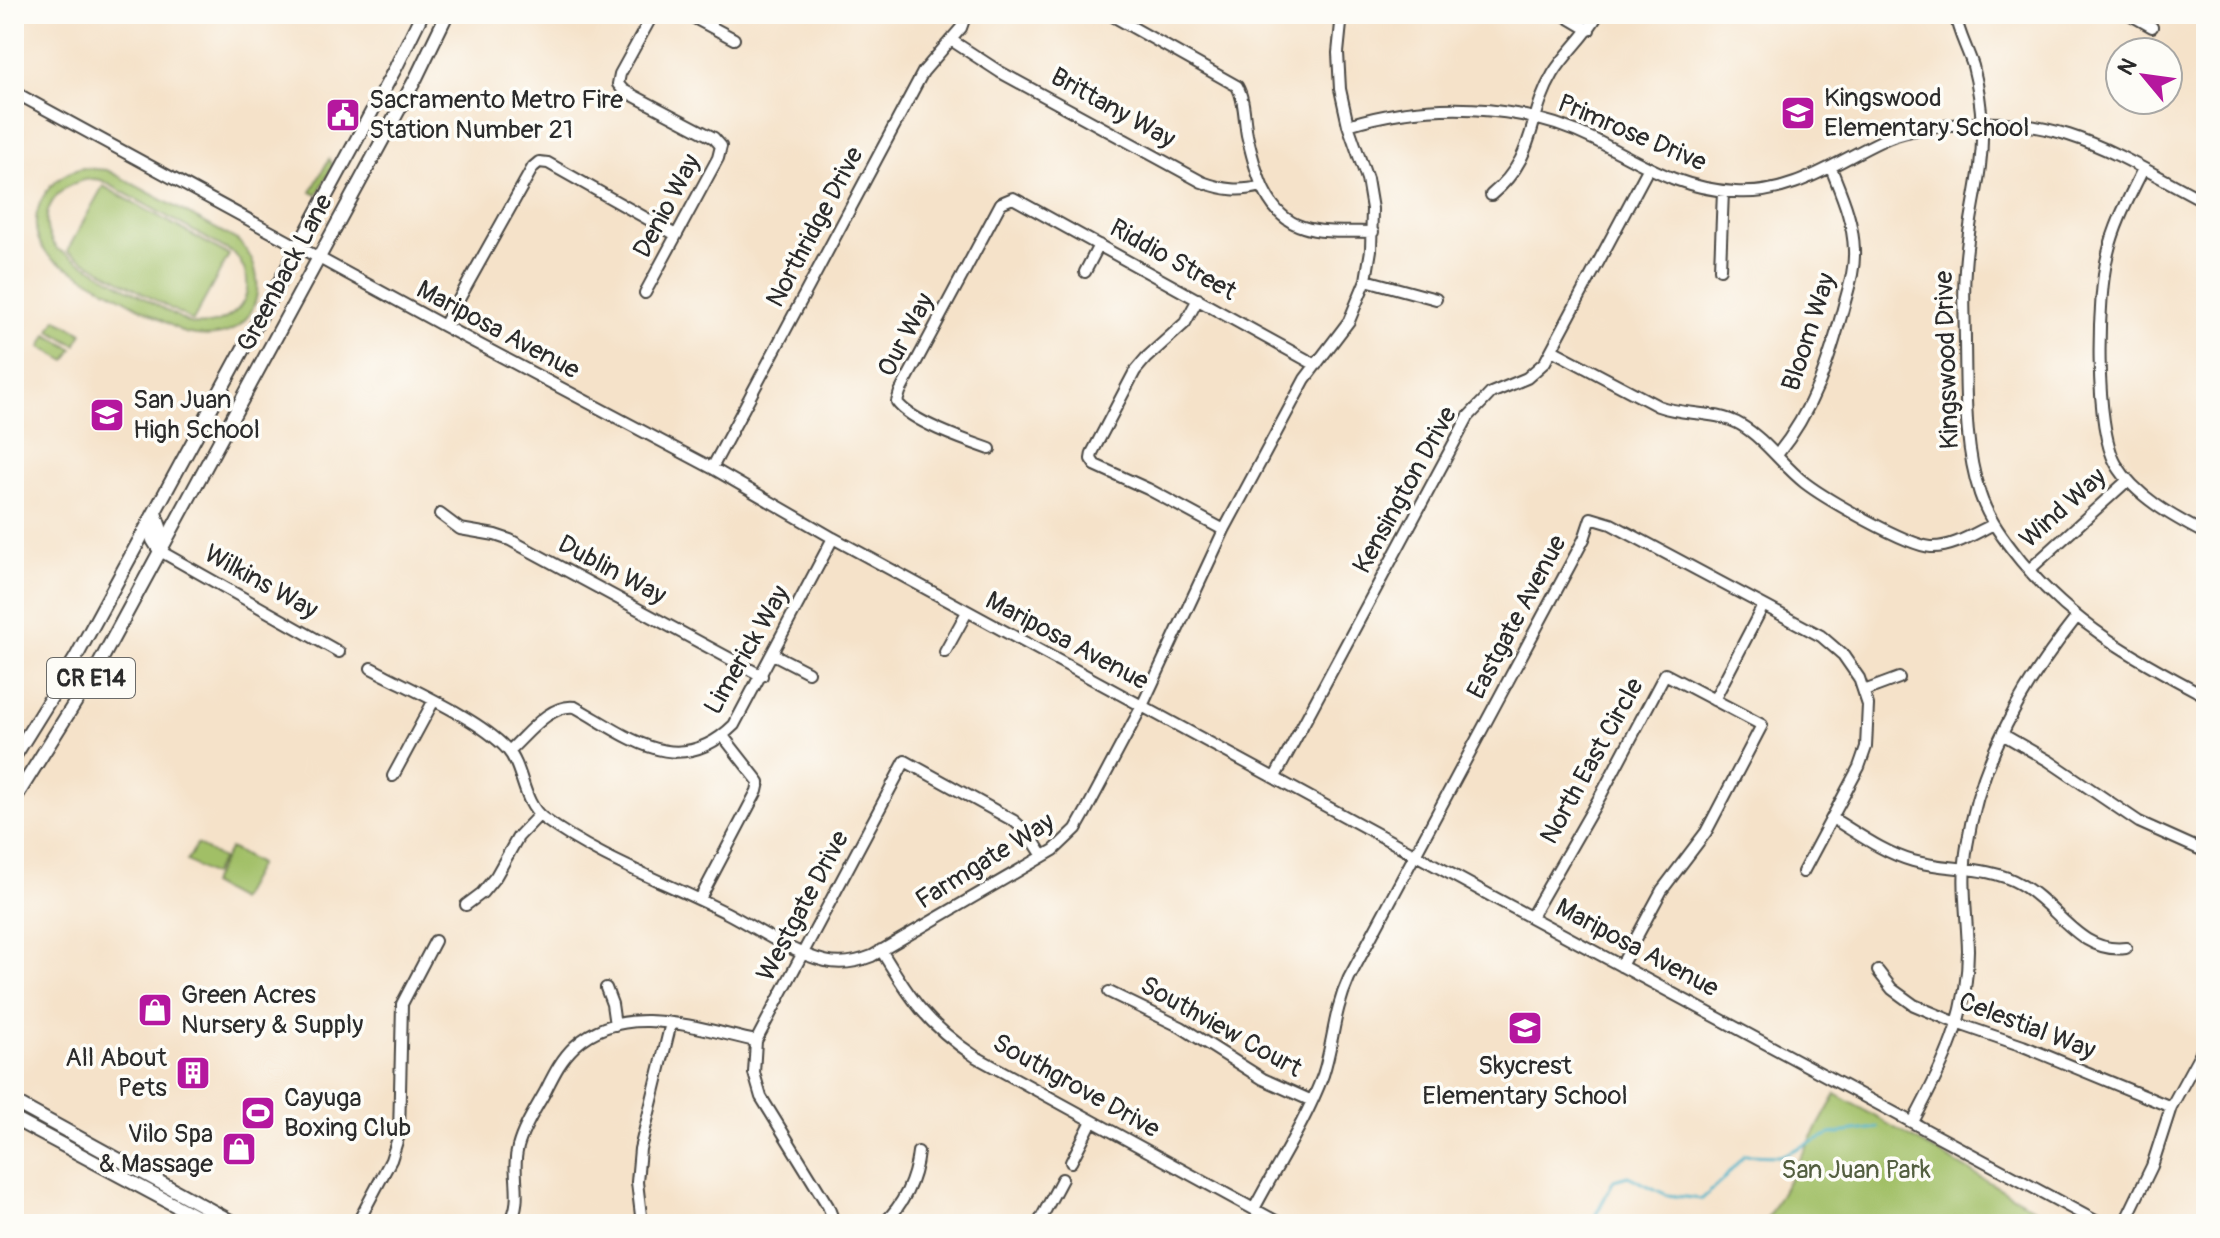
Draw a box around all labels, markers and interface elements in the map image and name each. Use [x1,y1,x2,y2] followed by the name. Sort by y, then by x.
[2104,36,2184,116] north arrow
[2112,53,2143,80] text: N
[1045,61,1181,155] street label: Brittany Way
[1824,82,2029,144] place label: Kingswood Elementary School
[369,84,623,146] place label: Sacramento Metro Fire Station Number 21
[1553,87,1711,179] street label: Primrose Drive
[1779,94,1817,132] school or university icon: Kingswood Elementary School
[324,96,362,134] public building icon: Sacramento Metro Fire Station Number 21
[759,141,871,313] street label: Northridge Drive
[626,149,708,263] street label: Denio Way
[230,189,340,357] street label: Greenback Lane
[1104,212,1242,308] street label: Riddio Street
[1775,269,1843,395] street label: Bloom Way
[1928,270,1966,450] street label: Kingswood Drive
[411,274,585,387] street label: Mariposa Avenue
[871,288,941,382] street label: Our Way
[133,384,260,446] place label: San Juan High School
[88,396,126,434] school or university icon: San Juan High School
[1346,401,1464,579] street label: Kensington Drive
[2013,461,2113,555] street label: Wind Way
[552,528,672,612] street label: Dublin Way
[1460,529,1574,704] street label: Eastgate Avenue
[199,538,323,626] street label: Wilkins Way
[697,580,797,720] street label: Limerick Way
[980,585,1154,698] street label: Mariposa Avenue
[47,658,135,698] road number: CR E14
[1533,672,1651,850] street label: North East Circle
[910,806,1060,916] street label: Farmgate Way
[750,825,856,987] street label: Westgate Drive
[1550,892,1724,1005] street label: Mariposa Avenue
[1134,969,1308,1085] street label: Southview Court
[181,979,363,1041] place label: Green Acres Nursery & Supply
[1954,985,2100,1067] street label: Celestial Way
[136,991,174,1029] shop icon: Green Acres Nursery & Supply
[1506,1009,1544,1047] school or university icon: Skycrest Elementary School
[987,1027,1165,1145] street label: Southgrove Drive
[65,1042,168,1104] place label: All About Pets
[1422,1050,1628,1112] place label: Skycrest Elementary School
[174,1054,212,1092] building icon: All About Pets
[284,1082,411,1144] place label: Cayuga Boxing Club
[239,1094,277,1132] sports icon: Cayuga Boxing Club
[99,1118,213,1180] place label: Vilo Spa & Massage
[220,1130,258,1168] shop icon: Vilo Spa & Massage
[1781,1154,1931,1186] park label: San Juan Park

